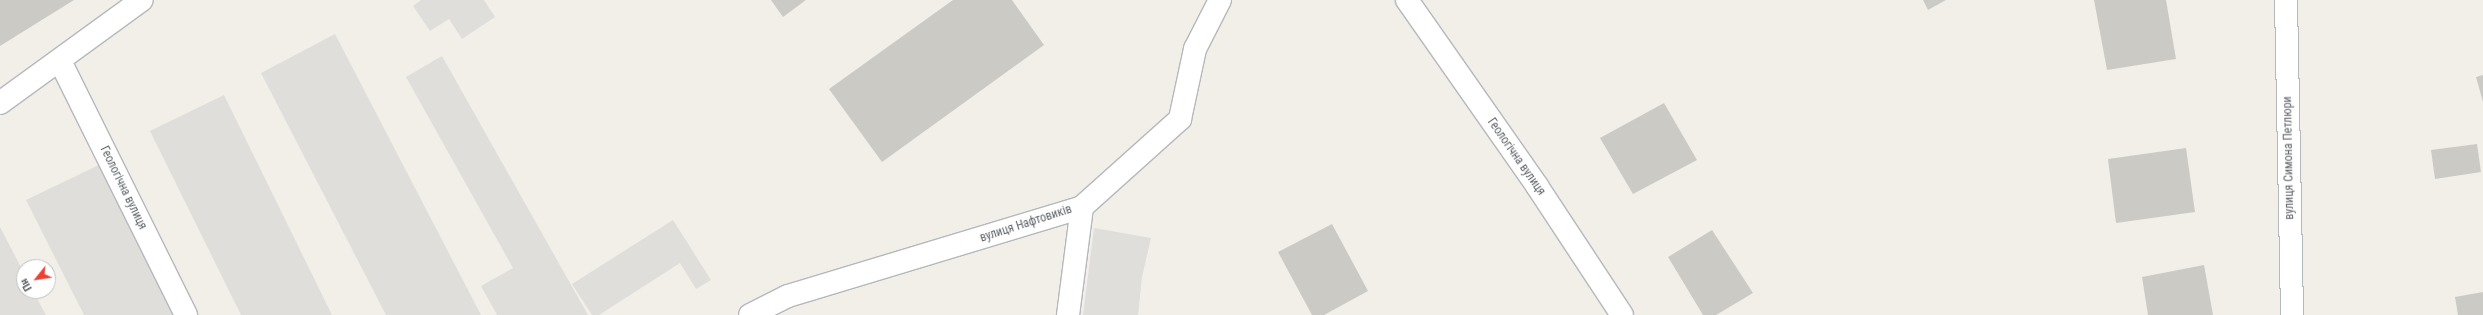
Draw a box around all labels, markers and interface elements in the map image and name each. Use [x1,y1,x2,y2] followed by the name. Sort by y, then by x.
[2281,96,2297,220] street label: вулиця Симона Петлюри
[1484,116,1548,198] street label: Геологічна вулиця
[97,144,149,232] street label: Геологічна вулиця
[978,202,1074,246] street label: вулиця Нафтовиків
[16,259,56,299] north arrow
[17,276,35,293] text: Пн

